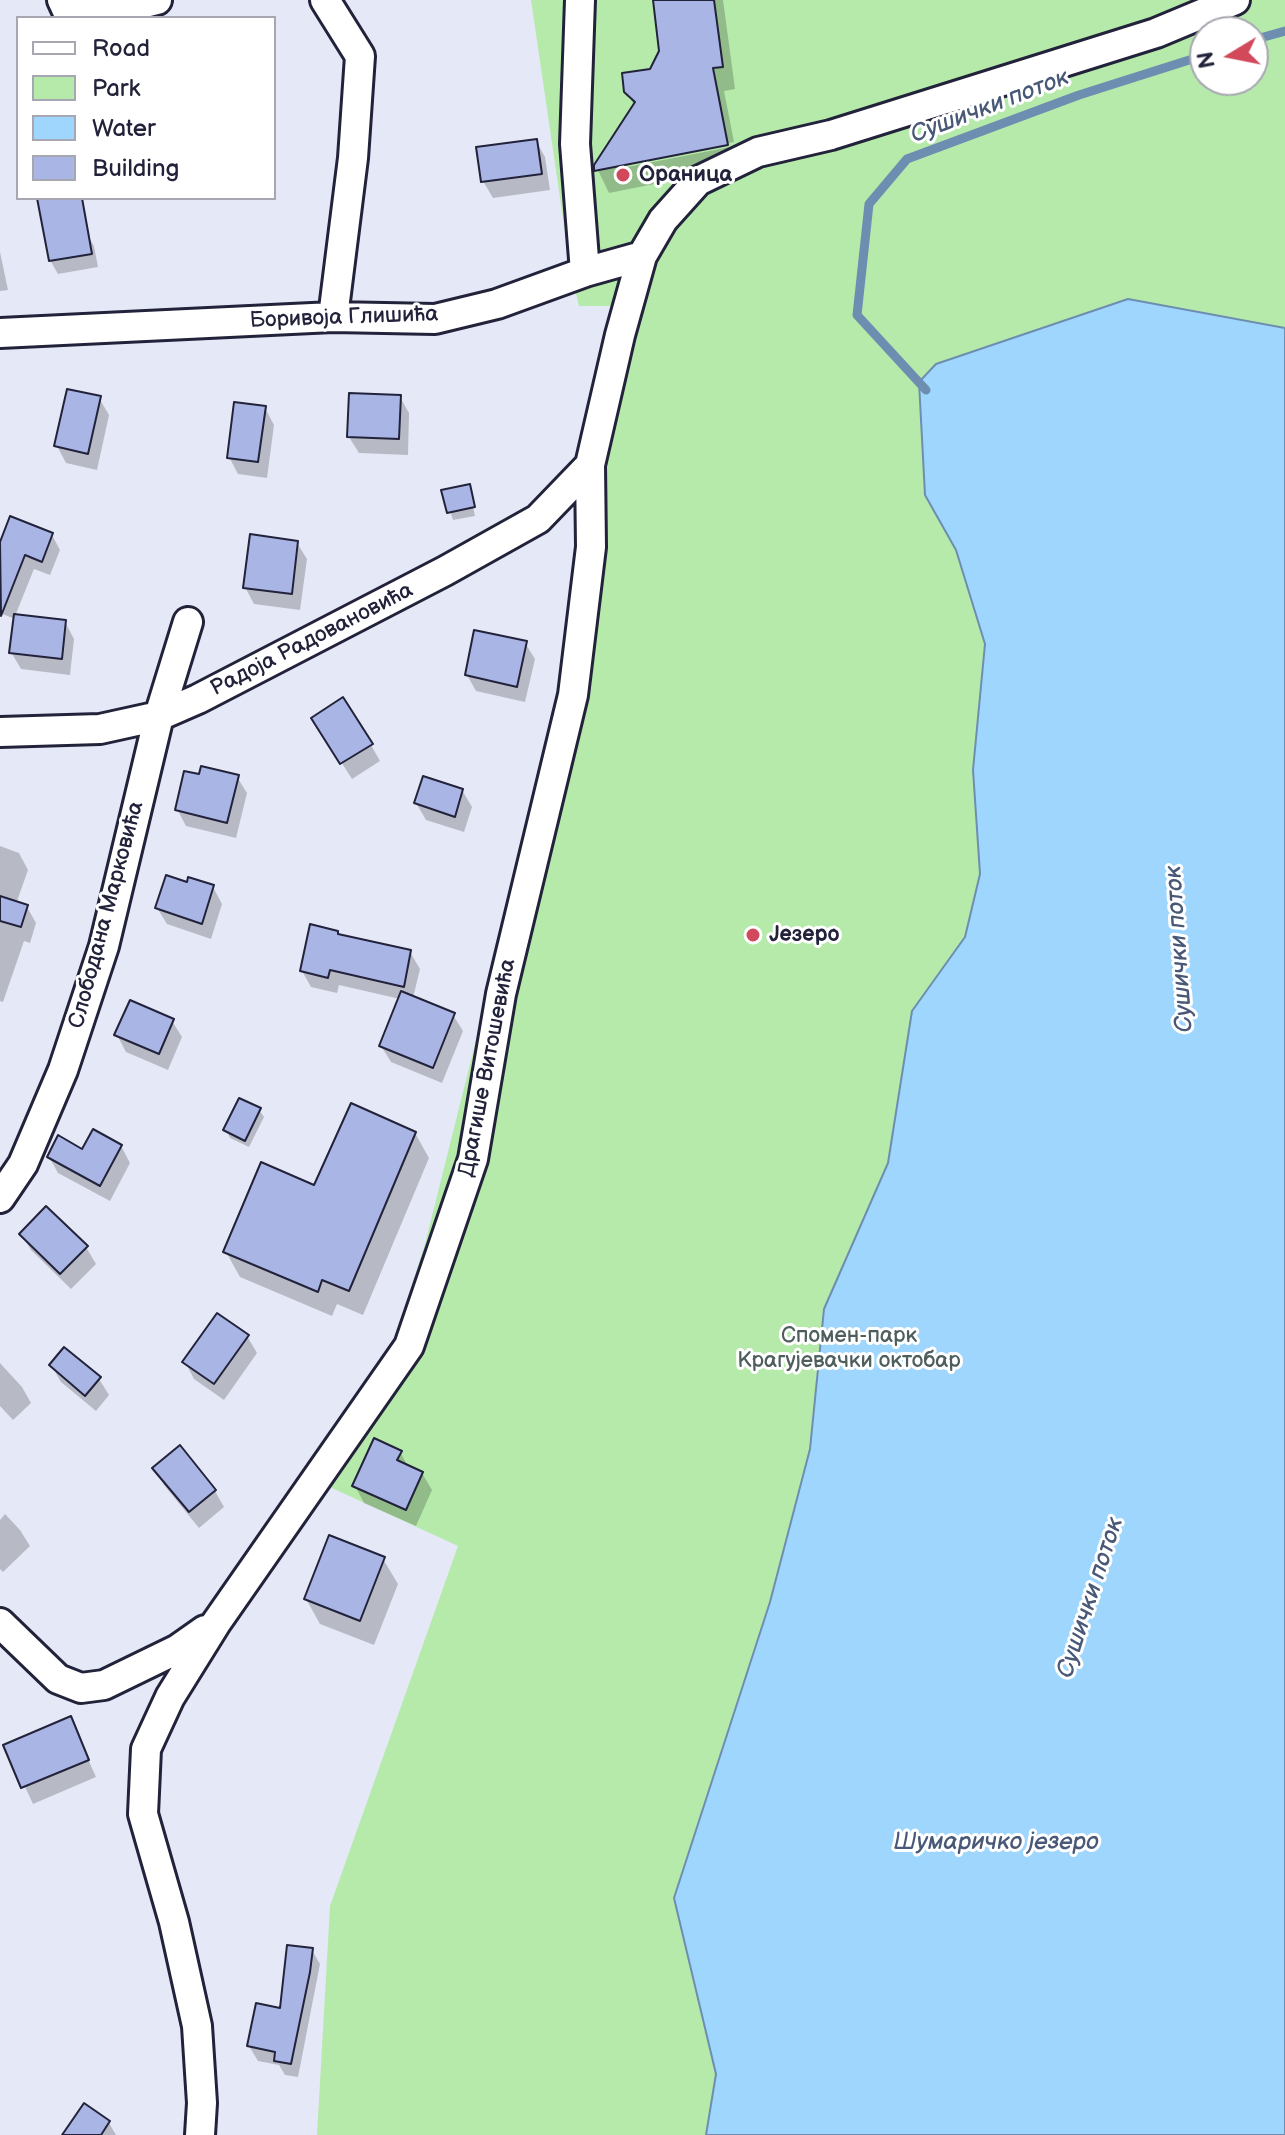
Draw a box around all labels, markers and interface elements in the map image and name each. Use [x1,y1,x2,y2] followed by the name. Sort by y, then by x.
[16,16,276,200] legend
[1189,16,1269,96] north arrow
[92,34,150,63] text: Road
[1192,49,1222,70] text: N
[907,64,1073,150] water label: Сушички поток
[92,74,140,103] text: Park
[92,114,156,143] text: Water
[92,154,179,183] text: Building
[639,162,732,188] place label: Ораница
[614,166,632,184] marker: Ораница
[249,302,439,334] street label: Боривоја Глишића
[206,577,418,703] street label: Радоја Радовановића
[64,799,150,1031] street label: Слободана Марковића
[1160,865,1200,1033] water label: Сушички поток
[769,922,840,948] place label: Језеро
[744,926,762,944] marker: Језеро
[454,957,522,1179] street label: Драгише Витошевића
[737,1323,961,1374] park label: Спомен-парк Крагујевачки октобар
[1051,1514,1131,1682] water label: Сушички поток
[893,1829,1099,1857] water label: Шумаричко језеро

